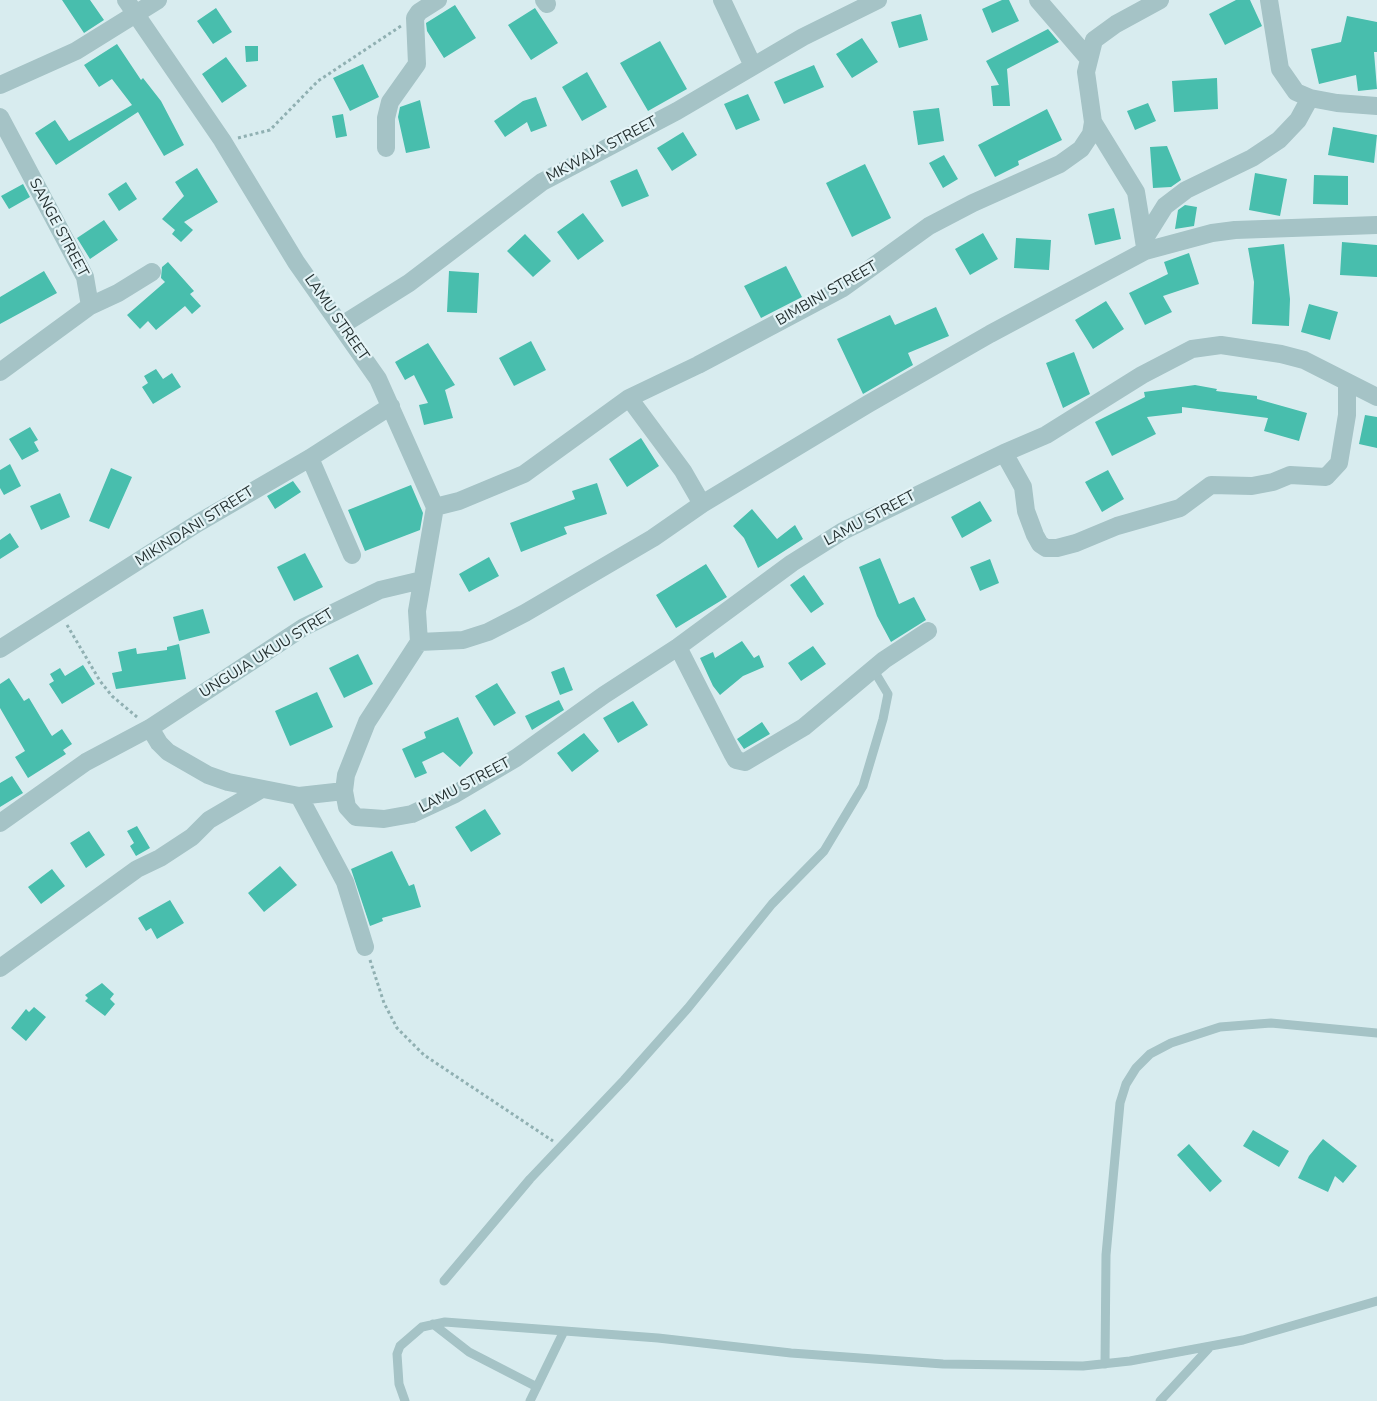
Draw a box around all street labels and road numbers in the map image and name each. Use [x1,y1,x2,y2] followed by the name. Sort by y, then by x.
[543,113,661,187] street label: MKWAJA STREET
[24,176,92,280] street label: SANGE STREET
[773,258,881,330] street label: BIMBINI STREET
[300,272,372,364] street label: LAMU STREET
[133,483,257,571] street label: MIKINDANI STREET
[821,487,919,551] street label: LAMU STREET
[197,605,337,703] street label: UNGUJA UKUU STRET
[416,754,514,818] street label: LAMU STREET

